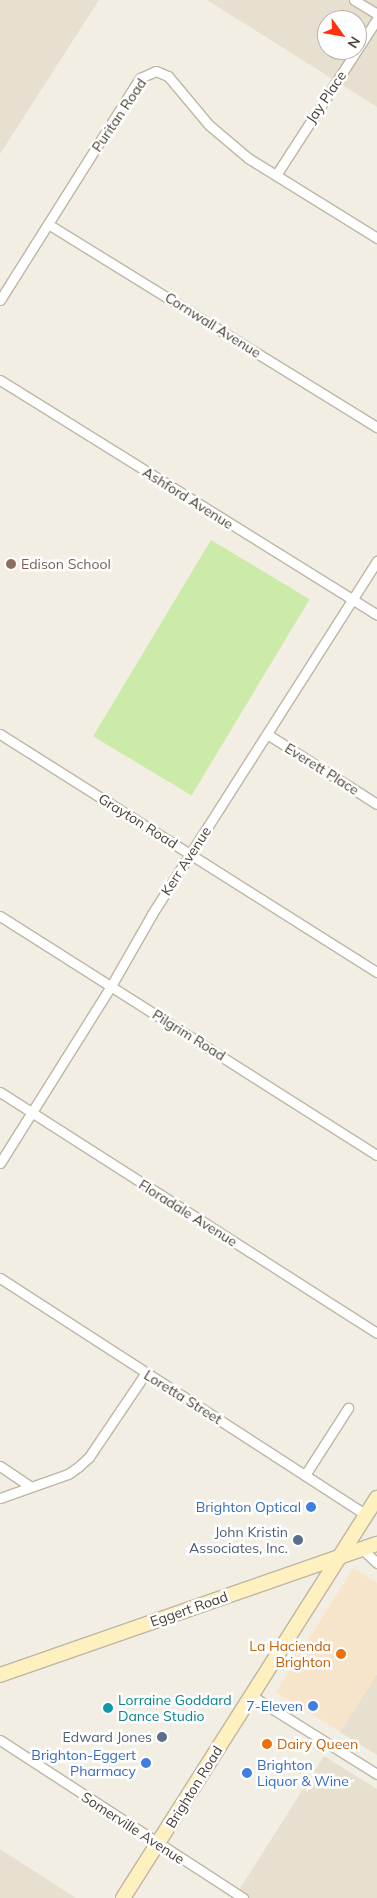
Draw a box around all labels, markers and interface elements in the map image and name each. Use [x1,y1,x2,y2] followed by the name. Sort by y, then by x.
[317,10,367,60] north arrow
[343,33,364,52] text: N
[302,68,350,126] street label: Jay Place
[88,75,150,155] street label: Puritan Road
[162,289,264,361] street label: Cornwall Avenue
[140,463,236,533] street label: Ashford Avenue
[21,556,111,572] place label: Edison School
[5,558,17,570] marker: Edison School
[282,740,362,798] street label: Everett Place
[95,790,181,852] street label: Grayton Road
[157,823,215,899] street label: Kerr Avenue
[149,1006,229,1064] street label: Pilgrim Road
[136,1176,240,1250] street label: Floradale Avenue
[141,1366,225,1428] street label: Loretta Street
[196,1499,301,1515] place label: Brighton Optical
[305,1501,317,1513] marker: Brighton Optical
[189,1524,288,1556] place label: John Kristin Associates, Inc.
[292,1534,304,1546] marker: John Kristin Associates, Inc.
[148,1588,230,1630] street label: Eggert Road
[249,1638,331,1670] place label: La Hacienda Brighton
[335,1648,347,1660] marker: La Hacienda Brighton
[118,1692,232,1724] place label: Lorraine Goddard Dance Studio
[246,1698,303,1714] place label: 7-Eleven
[307,1700,319,1712] marker: 7-Eleven
[102,1702,114,1714] marker: Lorraine Goddard Dance Studio
[63,1729,152,1745] place label: Edward Jones
[156,1731,168,1743] marker: Edward Jones
[277,1736,358,1752] place label: Dairy Queen
[261,1738,273,1750] marker: Dairy Queen
[162,1743,226,1831] street label: Brighton Road
[31,1747,136,1780] place label: Brighton-Eggert Pharmacy
[140,1757,152,1769] marker: Brighton-Eggert Pharmacy
[257,1757,349,1790] place label: Brighton Liquor & Wine
[241,1767,253,1779] marker: Brighton Liquor & Wine
[78,1788,188,1868] street label: Somerville Avenue

